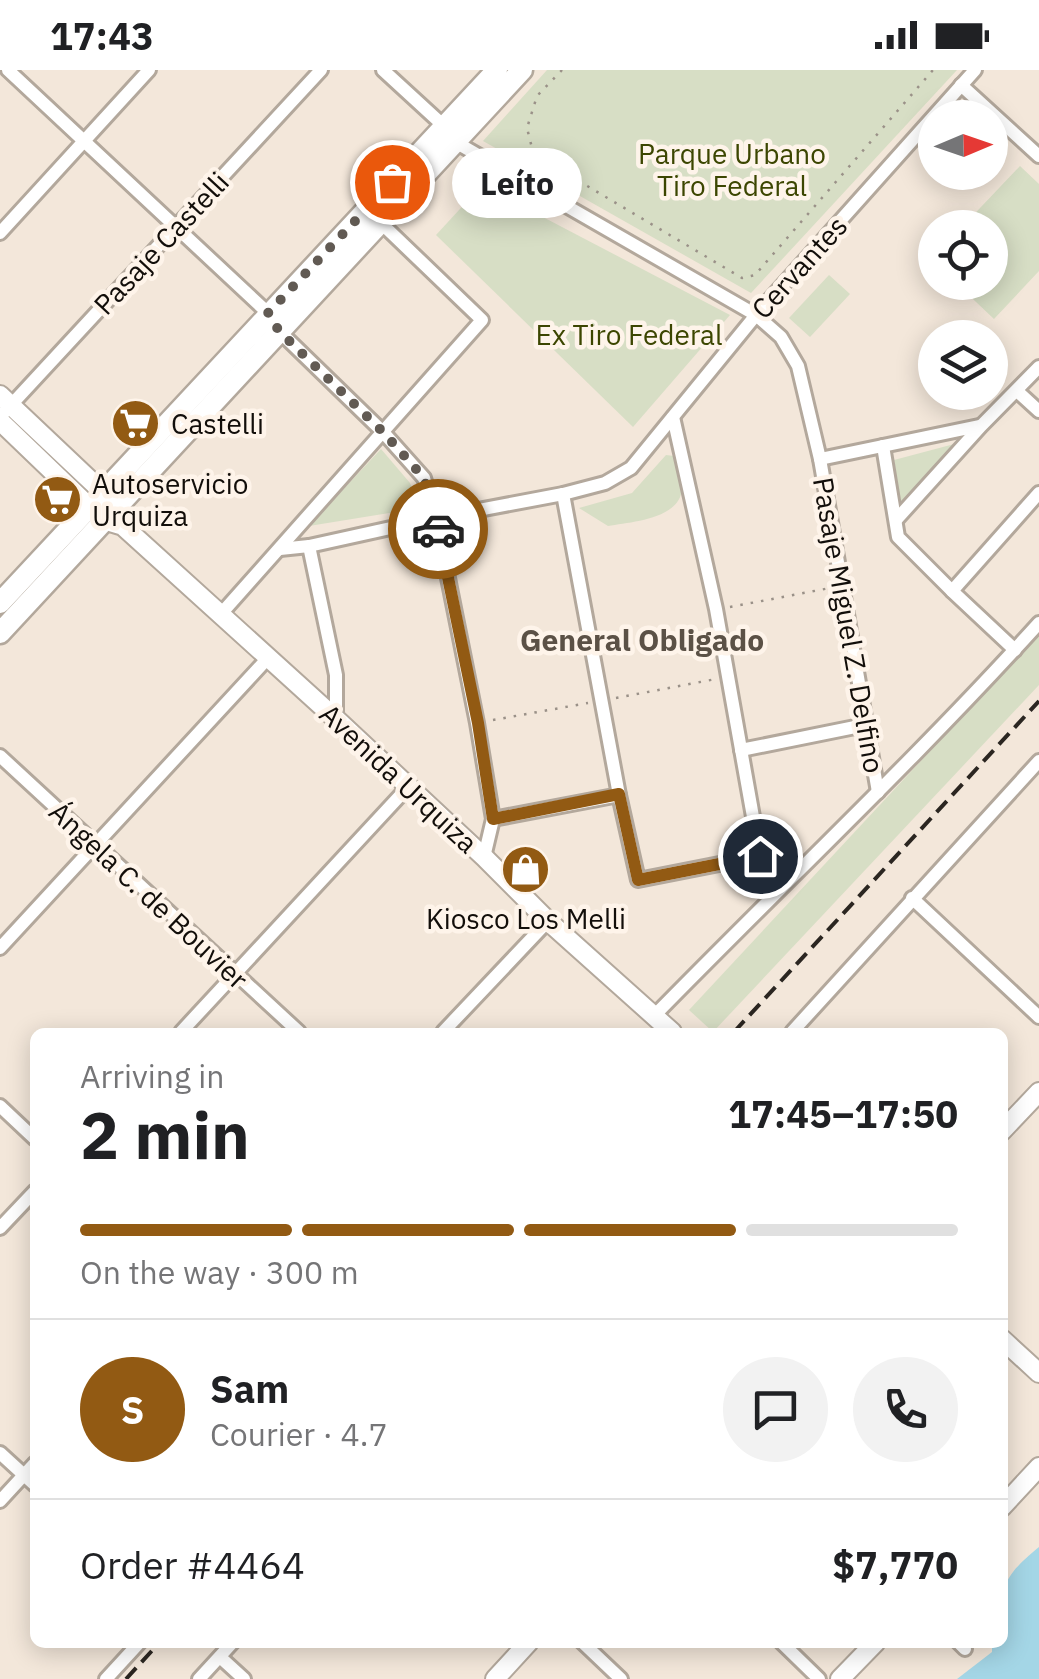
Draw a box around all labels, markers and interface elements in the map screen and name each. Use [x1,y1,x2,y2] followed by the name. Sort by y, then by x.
[50,11,154,60] text: 17:43
[918,100,1008,190] north arrow
[918,100,1008,410] map controls
[638,135,826,204] park label: Parque Urbano Tiro Federal
[350,140,435,225] pin
[452,147,582,217] callout: Leíto
[365,155,420,210] icon: bag
[480,162,554,204] text: Leíto
[85,164,237,322] street label: Pasaje Castelli
[743,208,855,326] street label: Cervantes
[918,210,1008,300] button: locate
[535,316,723,353] park label: Ex Tiro Federal
[918,320,1008,410] button: layers
[110,397,162,449] supermarket icon: Castelli
[171,405,264,442] place label: Castelli
[92,465,248,534] place label: Autoservicio Urquiza
[31,473,83,525] supermarket icon: Autoservicio Urquiza
[805,474,893,776] street label: Pasaje Miguel Z. Delfino
[388,479,488,579] courier
[411,502,466,557] icon: car
[520,620,764,659] district label: General Obligado
[312,695,486,861] street label: Avenida Urquiza
[42,793,256,997] street label: Ángela C. de Bouvier
[718,814,803,899] pin
[733,829,788,884] icon: home
[500,844,552,896] shop icon: Kiosco Los Melli
[426,900,626,937] place label: Kiosco Los Melli
[80,1055,225,1097] text: Arriving in
[728,1089,958,1138] text: 17:45–17:50
[80,1092,250,1177] text: 2 min
[80,1251,359,1293] text: On the way · 300 m
[723,1357,828,1462] button: chat
[853,1357,958,1462] button: phone
[210,1364,289,1413] text: Sam
[121,1385,144,1434] text: S
[210,1413,388,1455] text: Courier · 4.7
[80,1540,305,1589] text: Order #4464
[832,1540,958,1589] text: $7,770

